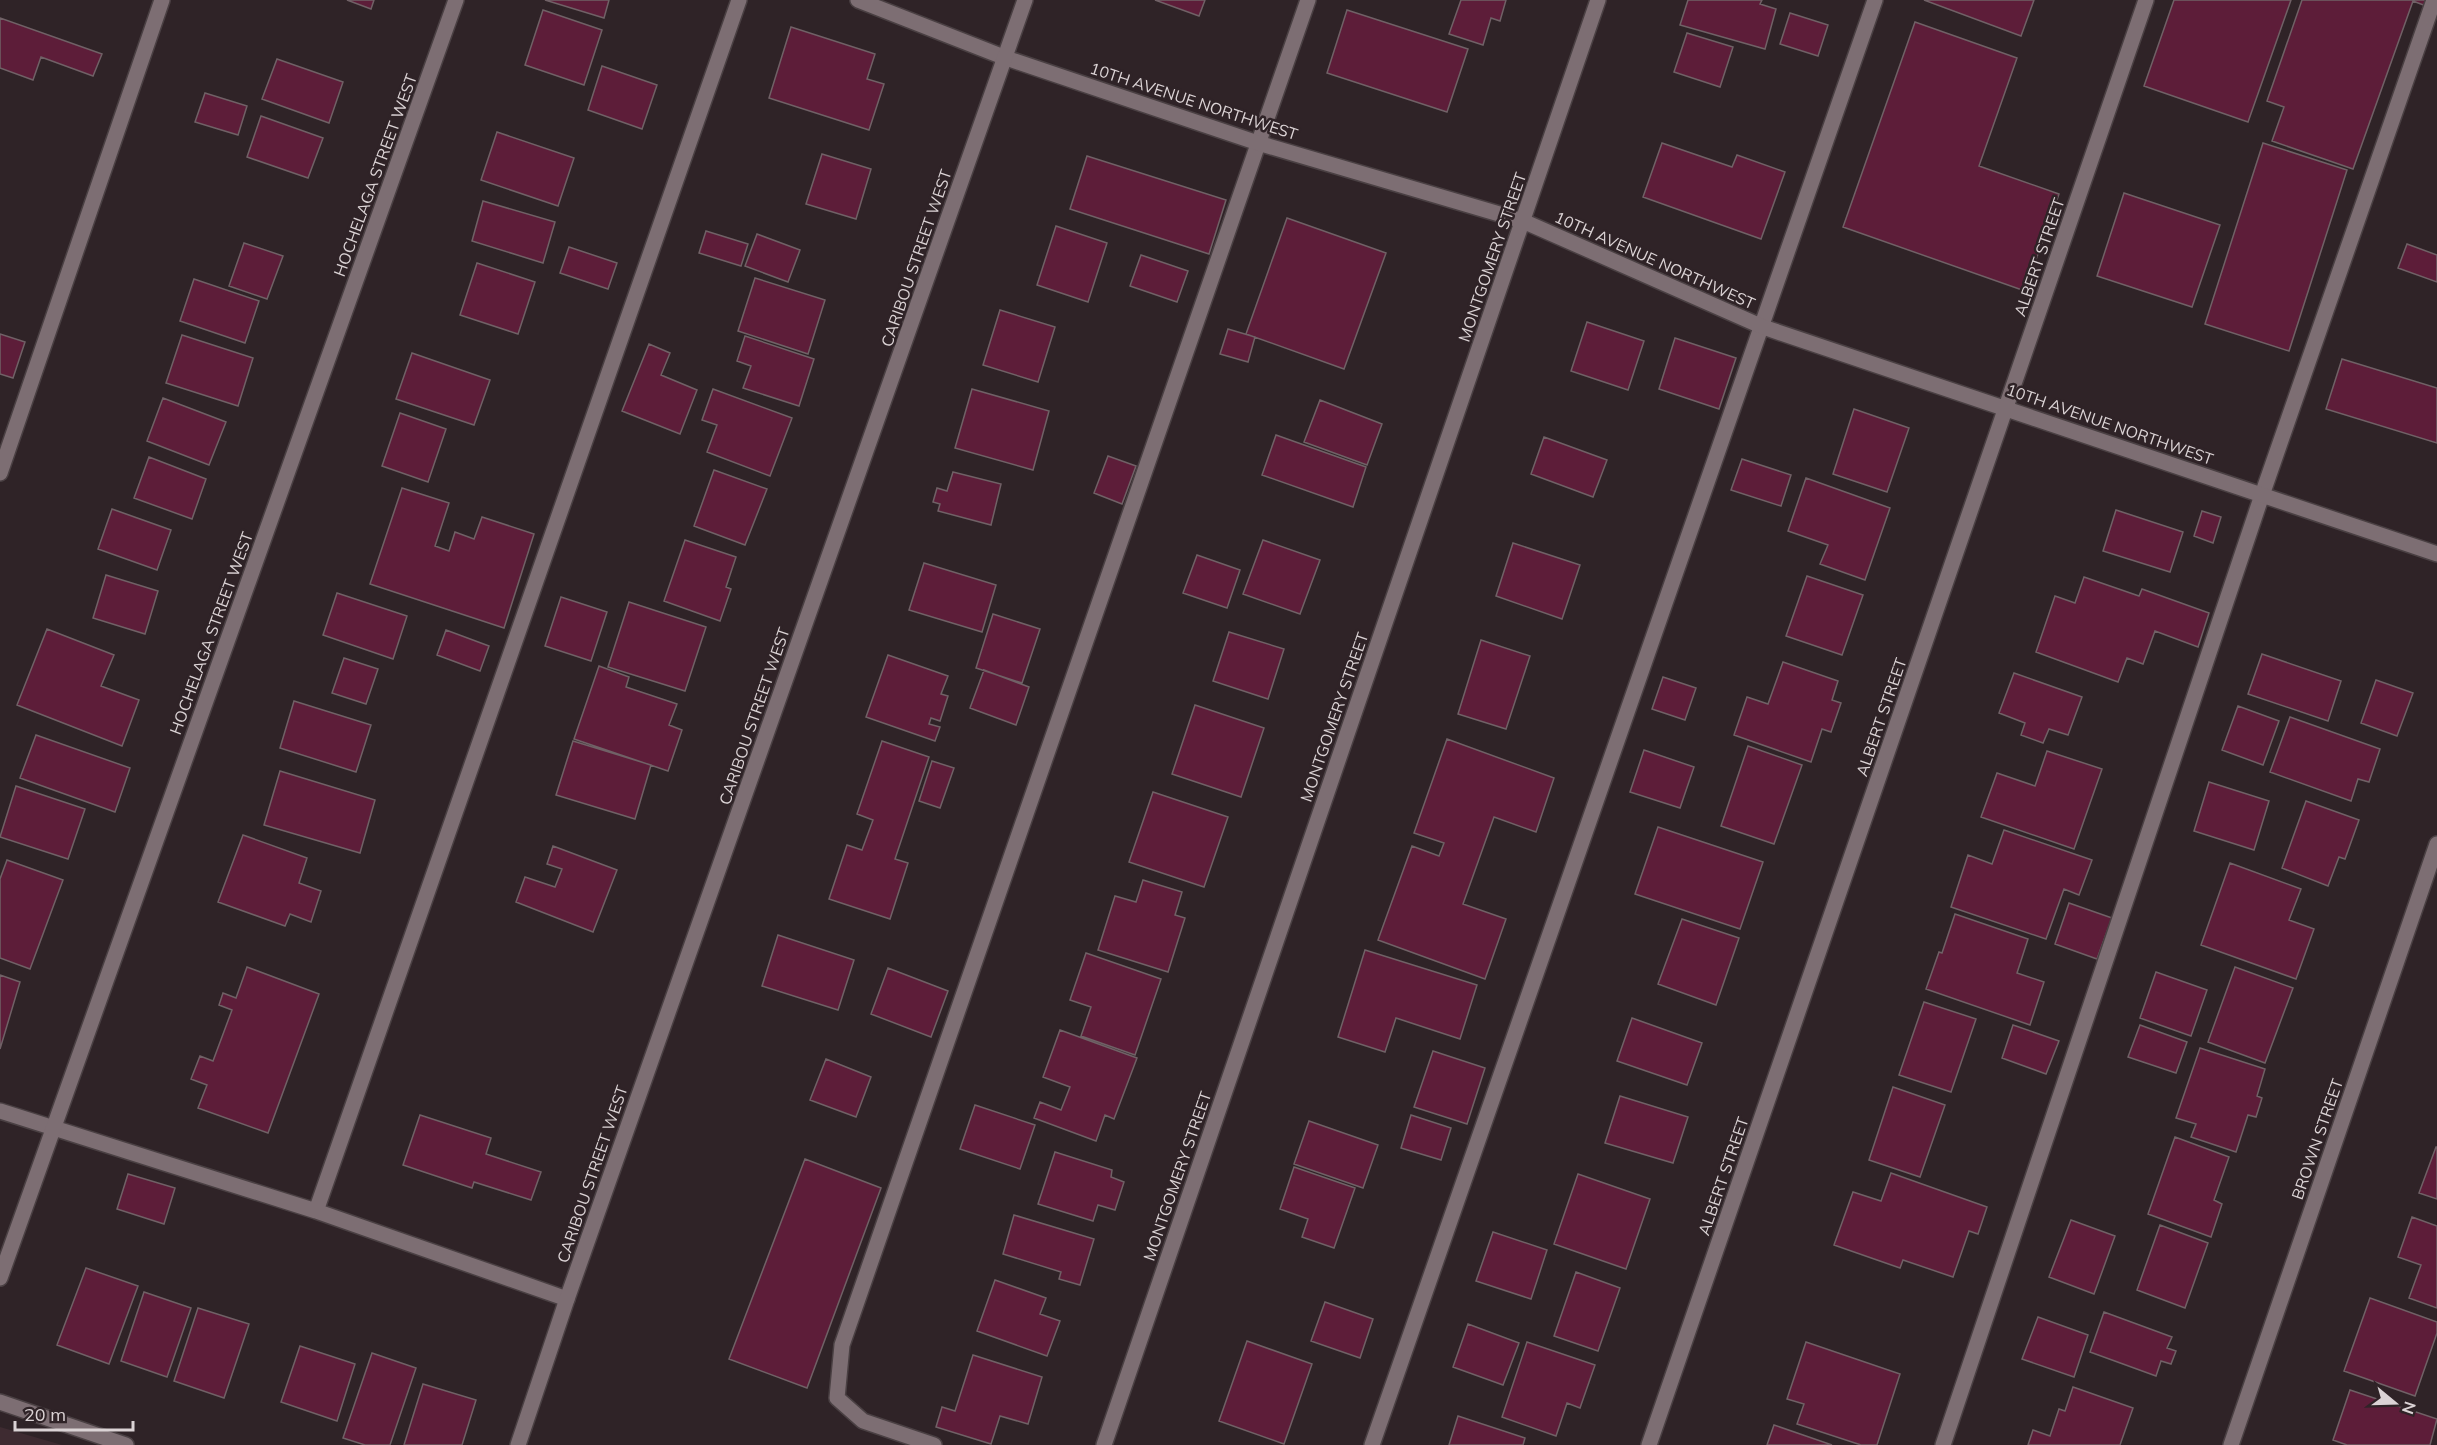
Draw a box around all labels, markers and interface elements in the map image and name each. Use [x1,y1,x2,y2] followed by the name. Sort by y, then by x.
[1088,58,1301,144] street label: 10TH AVENUE NORTHWEST
[329,71,421,279] street label: HOCHELAGA STREET WEST
[876,166,956,349] street label: CARIBOU STREET WEST
[1454,169,1531,344] street label: MONTGOMERY STREET
[2009,195,2069,319] street label: ALBERT STREET
[1552,207,1759,313] street label: 10TH AVENUE NORTHWEST
[2004,379,2216,469] street label: 10TH AVENUE NORTHWEST
[165,529,257,737] street label: HOCHELAGA STREET WEST
[714,624,794,807] street label: CARIBOU STREET WEST
[1296,629,1373,804] street label: MONTGOMERY STREET
[1851,655,1911,779] street label: ALBERT STREET
[2287,1076,2347,1202] street label: BROWN STREET
[552,1082,632,1265] street label: CARIBOU STREET WEST
[1139,1088,1216,1263] street label: MONTGOMERY STREET
[1693,1114,1753,1238] street label: ALBERT STREET
[2365,1373,2425,1433] north arrow
[15,1394,134,1432] scale bar
[2398,1399,2421,1417] text: N
[24,1403,66,1426] text: 20 m

